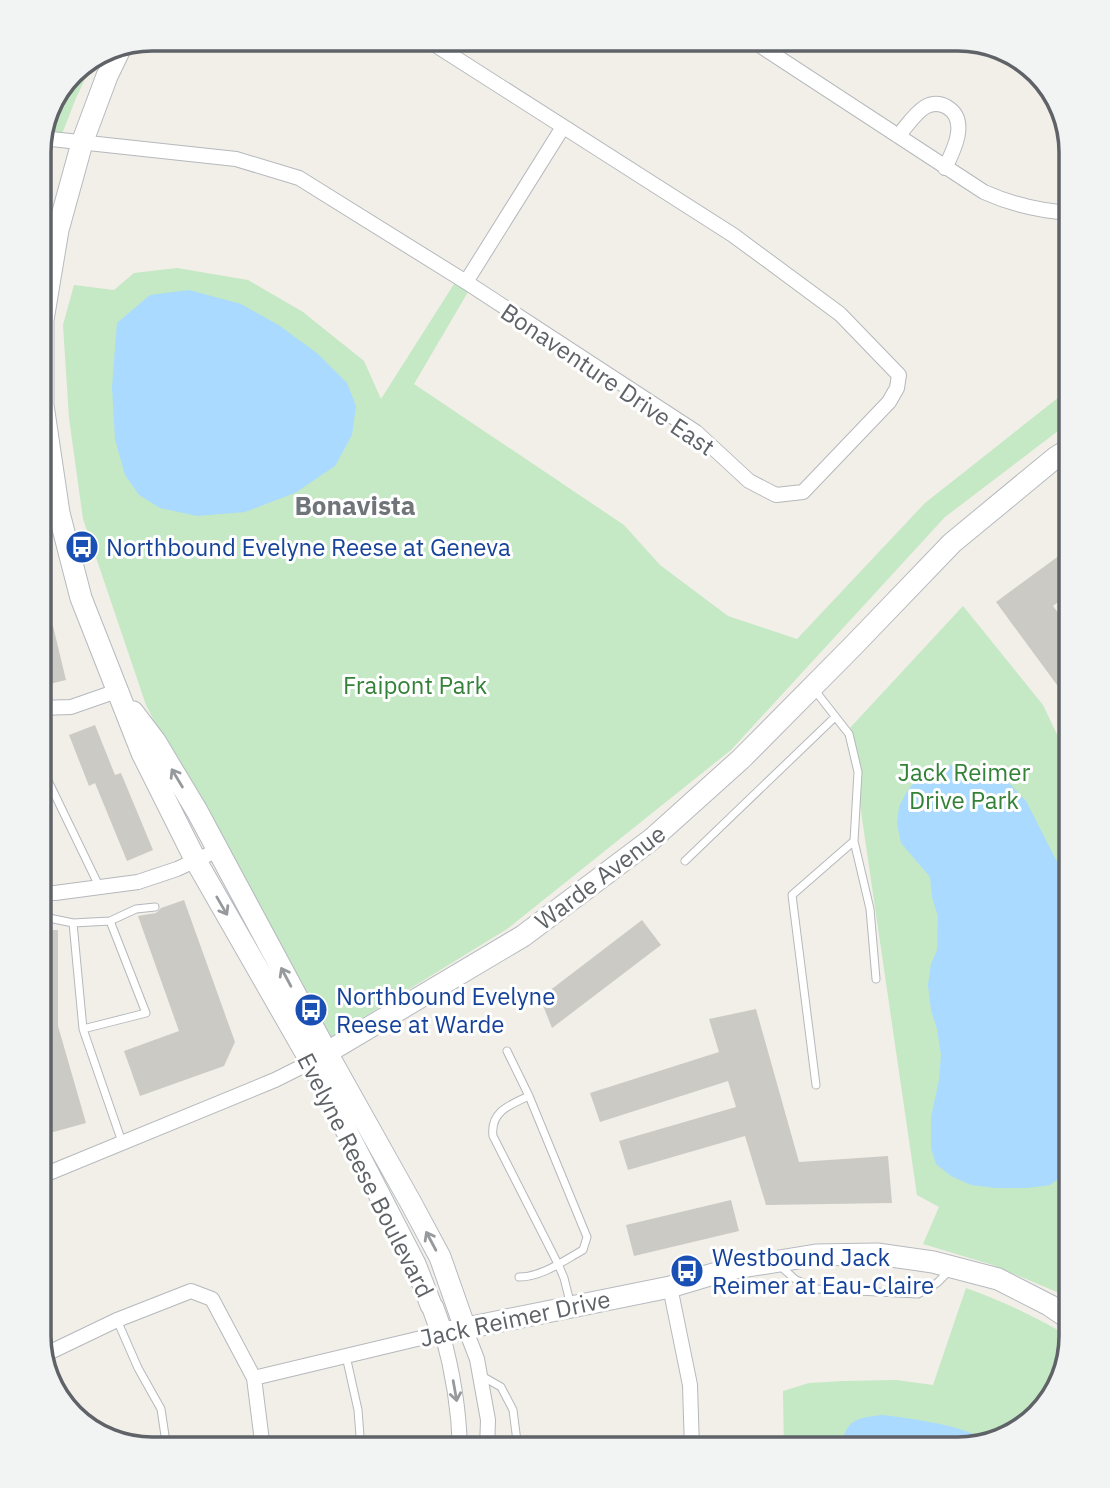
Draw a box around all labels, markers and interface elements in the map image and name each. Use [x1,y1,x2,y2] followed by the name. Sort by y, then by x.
[495,295,721,463] street label: Bonaventure Drive East
[294,488,416,522] district label: Bonavista
[63,528,101,566] bus stop icon: Northbound Evelyne Reese at Geneva
[106,531,511,563] place label: Northbound Evelyne Reese at Geneva
[343,669,487,701] park label: Fraipont Park
[898,756,1030,816] park label: Jack Reimer Drive Park
[170,768,184,788] one-way arrow
[528,817,672,937] street label: Warde Avenue
[215,896,229,916] one-way arrow
[279,967,293,988] one-way arrow
[336,980,555,1040] place label: Northbound Evelyne Reese at Warde
[292,991,330,1029] bus stop icon: Northbound Evelyne Reese at Warde
[290,1047,442,1303] street label: Evelyne Reese Boulevard
[424,1231,437,1252] one-way arrow
[712,1241,934,1301] place label: Westbound Jack Reimer at Eau-Claire
[668,1252,706,1290] bus stop icon: Westbound Jack Reimer at Eau-Claire
[417,1282,613,1354] street label: Jack Reimer Drive
[449,1379,462,1402] one-way arrow

